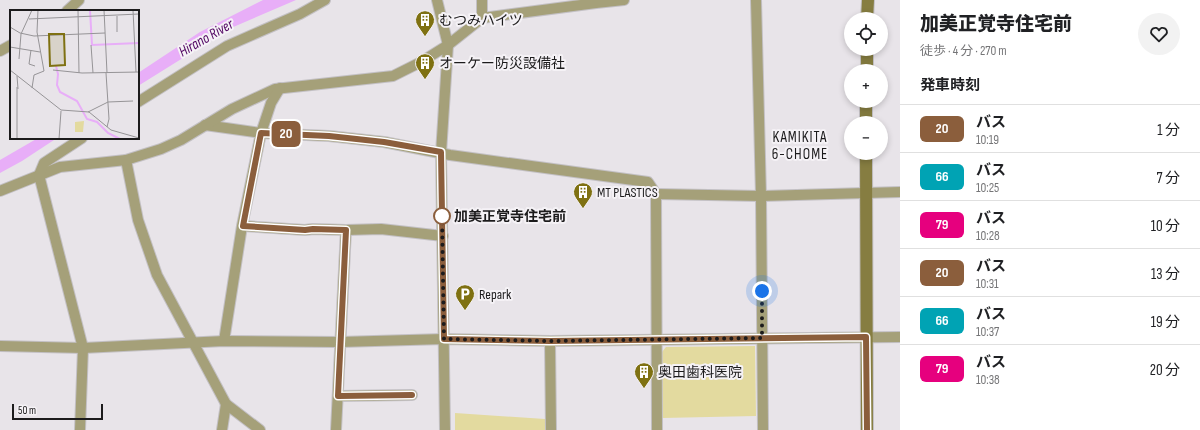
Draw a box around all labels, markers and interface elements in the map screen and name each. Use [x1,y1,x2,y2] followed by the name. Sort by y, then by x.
[414,9,436,37] building icon: むつみハイツ
[10,10,139,139] inset map
[439,12,523,29] place label: むつみハイツ
[844,12,888,160] map controls
[844,12,888,56] button: locate
[920,13,1072,36] text: 加美正覚寺住宅前
[1138,13,1180,55] button: heart
[175,14,237,61] water label: Hirano River
[920,43,1007,59] text: 徒歩 · 4 分 · 270 m
[414,52,436,80] building icon: オーケー防災設備社
[439,55,565,72] place label: オーケー防災設備社
[844,64,888,108] button: +
[920,76,980,95] text: 発車時刻
[976,113,1006,132] text: バス
[844,116,888,160] button: −
[936,120,948,137] text: 20
[268,121,304,147] line badge: 20
[1157,121,1180,140] text: 1 分
[280,125,292,142] text: 20
[772,128,828,164] district label: KAMIKITA 6-CHOME
[976,132,999,148] text: 10:19
[976,161,1006,180] text: バス
[935,168,949,185] text: 66
[1157,169,1180,188] text: 7 分
[976,180,999,196] text: 10:25
[572,181,594,209] building icon: MT PLASTICS
[597,184,658,201] place label: MT PLASTICS
[433,207,451,225] marker: 加美正覚寺住宅前
[454,208,566,225] place label: 加美正覚寺住宅前
[976,209,1006,228] text: バス
[936,216,948,233] text: 79
[1151,217,1180,236] text: 10 分
[976,228,1000,244] text: 10:28
[976,257,1006,276] text: バス
[936,264,948,281] text: 20
[1151,265,1180,284] text: 13 分
[976,276,999,292] text: 10:31
[752,281,772,301] your location
[454,283,476,311] parking icon: Repark
[479,286,512,303] place label: Repark
[976,305,1006,324] text: バス
[935,312,949,329] text: 66
[1151,313,1180,332] text: 19 分
[976,324,999,340] text: 10:37
[976,353,1006,372] text: バス
[936,360,948,377] text: 79
[633,361,655,389] building icon: 奥田歯科医院
[1150,361,1180,380] text: 20 分
[658,364,742,381] place label: 奥田歯科医院
[976,372,1000,388] text: 10:38
[12,402,103,421] scale bar
[18,404,36,417] text: 50 m

